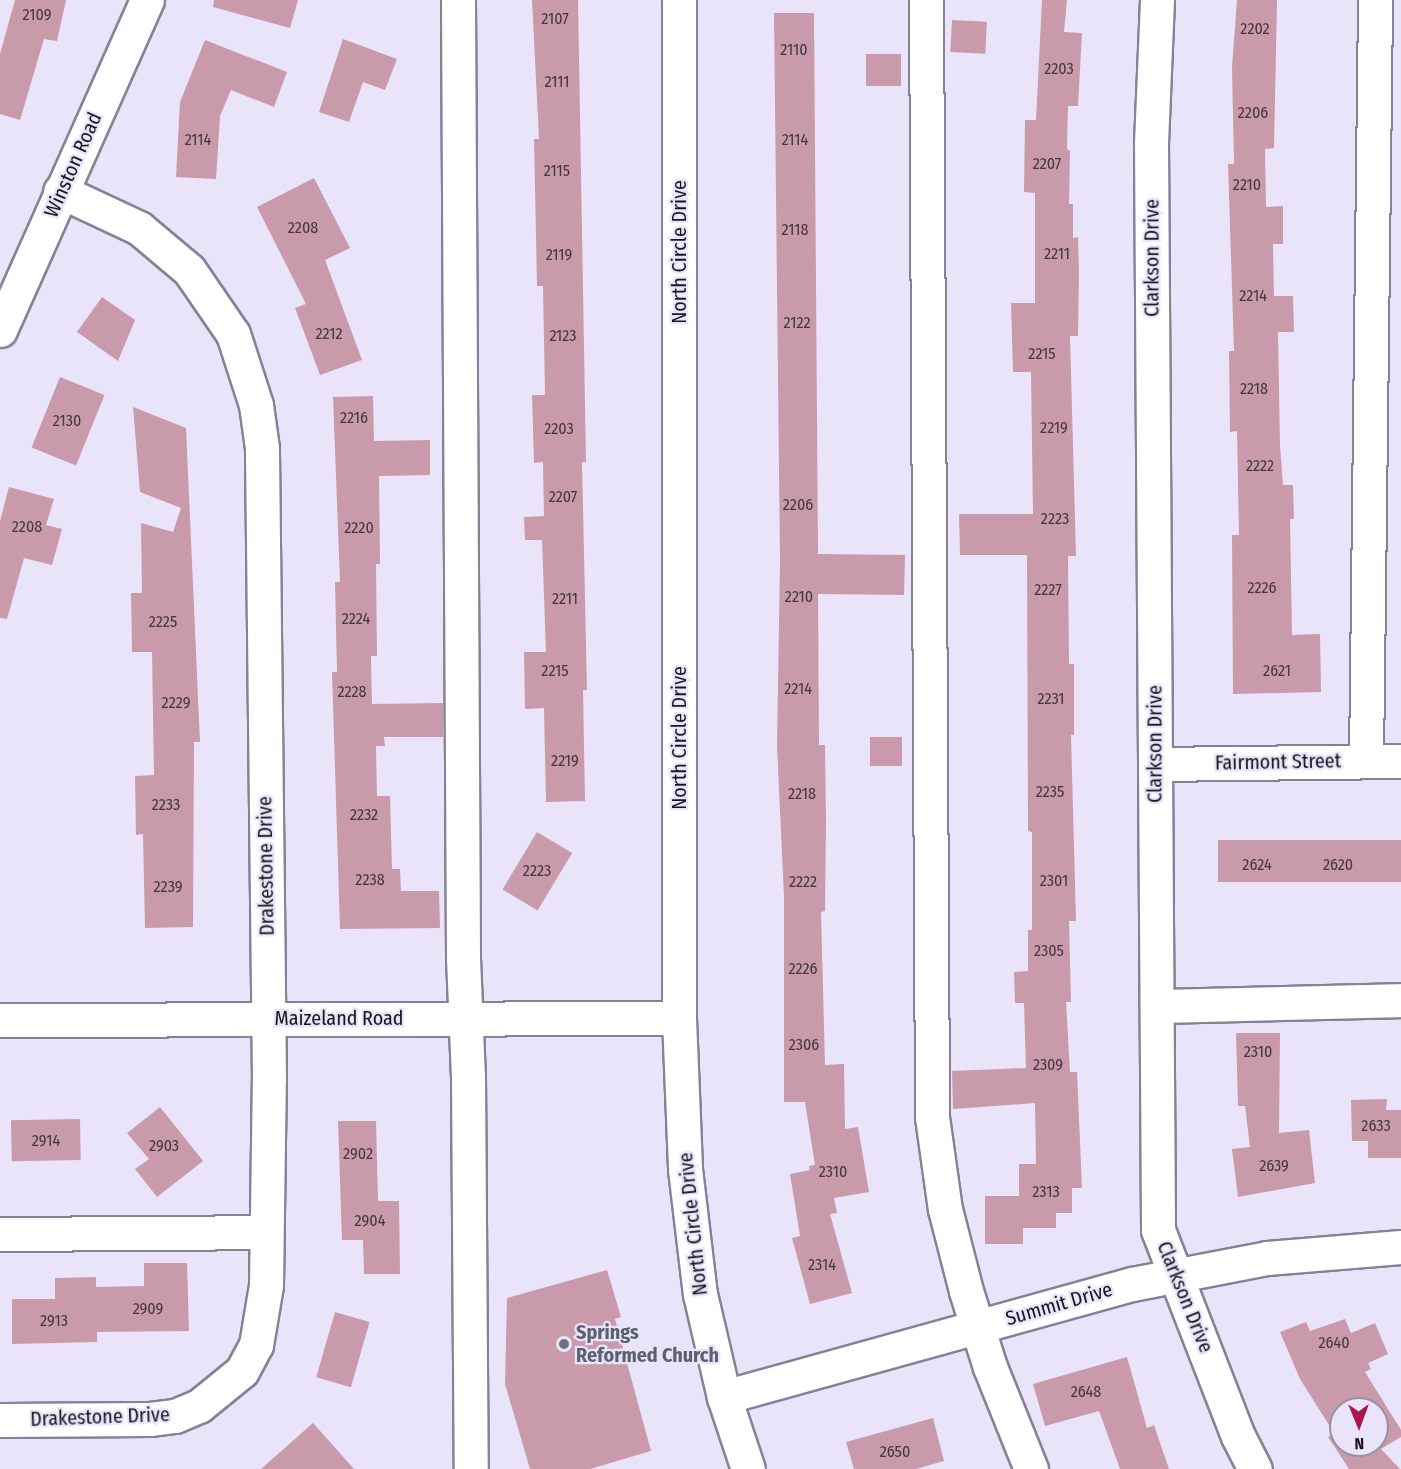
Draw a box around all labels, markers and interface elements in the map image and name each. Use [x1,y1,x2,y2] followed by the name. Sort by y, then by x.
[23,5,51,25] house number: 2109
[541,9,569,29] house number: 2107
[1240,19,1270,39] house number: 2202
[780,40,808,60] house number: 2110
[1044,59,1074,79] house number: 2203
[545,72,569,92] house number: 2111
[1238,103,1268,123] house number: 2206
[39,109,107,221] street label: Winston Road
[185,130,211,150] house number: 2114
[782,130,808,150] house number: 2114
[1033,154,1061,174] house number: 2207
[544,161,570,181] house number: 2115
[1233,175,1261,195] house number: 2210
[667,180,691,324] street label: North Circle Drive
[1140,199,1164,317] street label: Clarkson Drive
[288,218,318,238] house number: 2208
[782,220,808,240] house number: 2118
[1044,244,1070,264] house number: 2211
[546,245,572,265] house number: 2119
[1239,286,1267,306] house number: 2214
[783,313,811,333] house number: 2122
[315,324,343,344] house number: 2212
[549,326,577,346] house number: 2123
[1028,344,1056,364] house number: 2215
[1240,379,1268,399] house number: 2218
[340,408,368,428] house number: 2216
[53,411,81,431] house number: 2130
[1040,418,1068,438] house number: 2219
[544,419,574,439] house number: 2203
[1246,456,1274,476] house number: 2222
[549,487,577,507] house number: 2207
[783,495,813,515] house number: 2206
[1041,509,1069,529] house number: 2223
[12,517,42,537] house number: 2208
[344,518,374,538] house number: 2220
[1247,578,1277,598] house number: 2226
[1034,580,1062,600] house number: 2227
[785,587,813,607] house number: 2210
[552,589,578,609] house number: 2211
[342,609,370,629] house number: 2224
[149,612,177,632] house number: 2225
[541,661,569,681] house number: 2215
[1263,661,1291,681] house number: 2621
[667,666,691,810] street label: North Circle Drive
[784,679,812,699] house number: 2214
[337,682,367,702] house number: 2228
[1143,685,1167,803] street label: Clarkson Drive
[1037,689,1065,709] house number: 2231
[162,693,190,713] house number: 2229
[1215,749,1341,775] street label: Fairmont Street
[551,751,579,771] house number: 2219
[1036,782,1064,802] house number: 2235
[788,784,816,804] house number: 2218
[152,795,180,815] house number: 2233
[253,796,279,936] street label: Drakestone Drive
[350,805,378,825] house number: 2232
[1242,855,1272,875] house number: 2624
[1323,855,1353,875] house number: 2620
[523,861,551,881] house number: 2223
[355,870,385,890] house number: 2238
[1040,871,1068,891] house number: 2301
[789,872,817,892] house number: 2222
[154,877,182,897] house number: 2239
[1034,941,1064,961] house number: 2305
[788,959,818,979] house number: 2226
[274,1006,404,1030] street label: Maizeland Road
[789,1035,819,1055] house number: 2306
[1244,1042,1272,1062] house number: 2310
[1033,1055,1063,1075] house number: 2309
[1361,1116,1391,1136] house number: 2633
[32,1131,60,1151] house number: 2914
[149,1136,179,1156] house number: 2903
[343,1144,373,1164] house number: 2902
[674,1151,712,1297] street label: North Circle Drive
[1259,1156,1289,1176] house number: 2639
[819,1162,847,1182] house number: 2310
[1032,1182,1060,1202] house number: 2313
[355,1211,385,1231] house number: 2904
[1152,1238,1218,1356] street label: Clarkson Drive
[808,1255,836,1275] house number: 2314
[1003,1277,1115,1331] street label: Summit Drive
[133,1299,163,1319] house number: 2909
[40,1311,68,1331] house number: 2913
[576,1320,719,1367] place label: Springs Reformed Church
[1318,1333,1350,1353] house number: 2640
[557,1337,571,1351] marker: Springs Reformed Church
[1071,1382,1101,1402] house number: 2648
[1329,1397,1389,1457] north arrow
[30,1403,170,1431] street label: Drakestone Drive
[1354,1434,1364,1453] text: N
[880,1442,910,1462] house number: 2650

